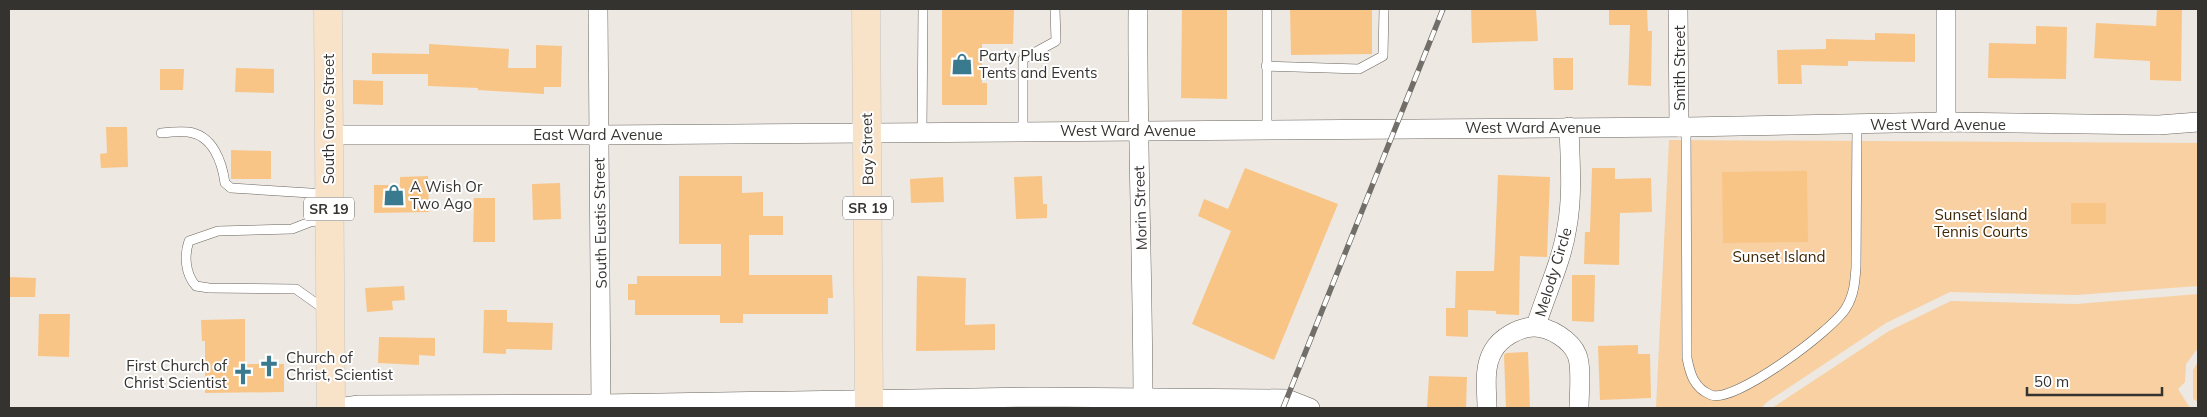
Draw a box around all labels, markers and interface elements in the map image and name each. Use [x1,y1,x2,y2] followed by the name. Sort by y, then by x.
[1670,25,1689,111] street label: Smith Street
[979,46,1097,82] place label: Party Plus Tents and Events
[949,51,975,77] shop icon: Party Plus Tents and Events
[319,54,338,184] street label: South Grove Street
[857,113,877,185] street label: Bay Street
[1870,115,2006,134] street label: West Ward Avenue
[1465,118,1601,137] street label: West Ward Avenue
[1060,121,1196,140] street label: West Ward Avenue
[533,125,663,144] street label: East Ward Avenue
[589,157,611,289] street label: South Eustis Street
[1129,165,1151,251] street label: Morin Street
[410,177,483,213] place label: A Wish Or Two Ago
[381,182,407,208] shop icon: A Wish Or Two Ago
[843,197,893,220] road number: SR 19
[304,198,354,220] road number: SR 19
[1934,205,2028,241] park label: Sunset Island Tennis Courts
[1530,225,1576,319] street label: Melody Circle
[1732,247,1826,266] park label: Sunset Island
[286,348,393,384] place label: Church of Christ, Scientist
[256,353,282,379] church icon: Church of Christ, Scientist
[124,356,228,392] place label: First Church of Christ Scientist
[230,361,256,387] church icon: First Church of Christ Scientist
[2027,364,2162,396] scale bar
[2034,372,2069,391] text: 50 m

